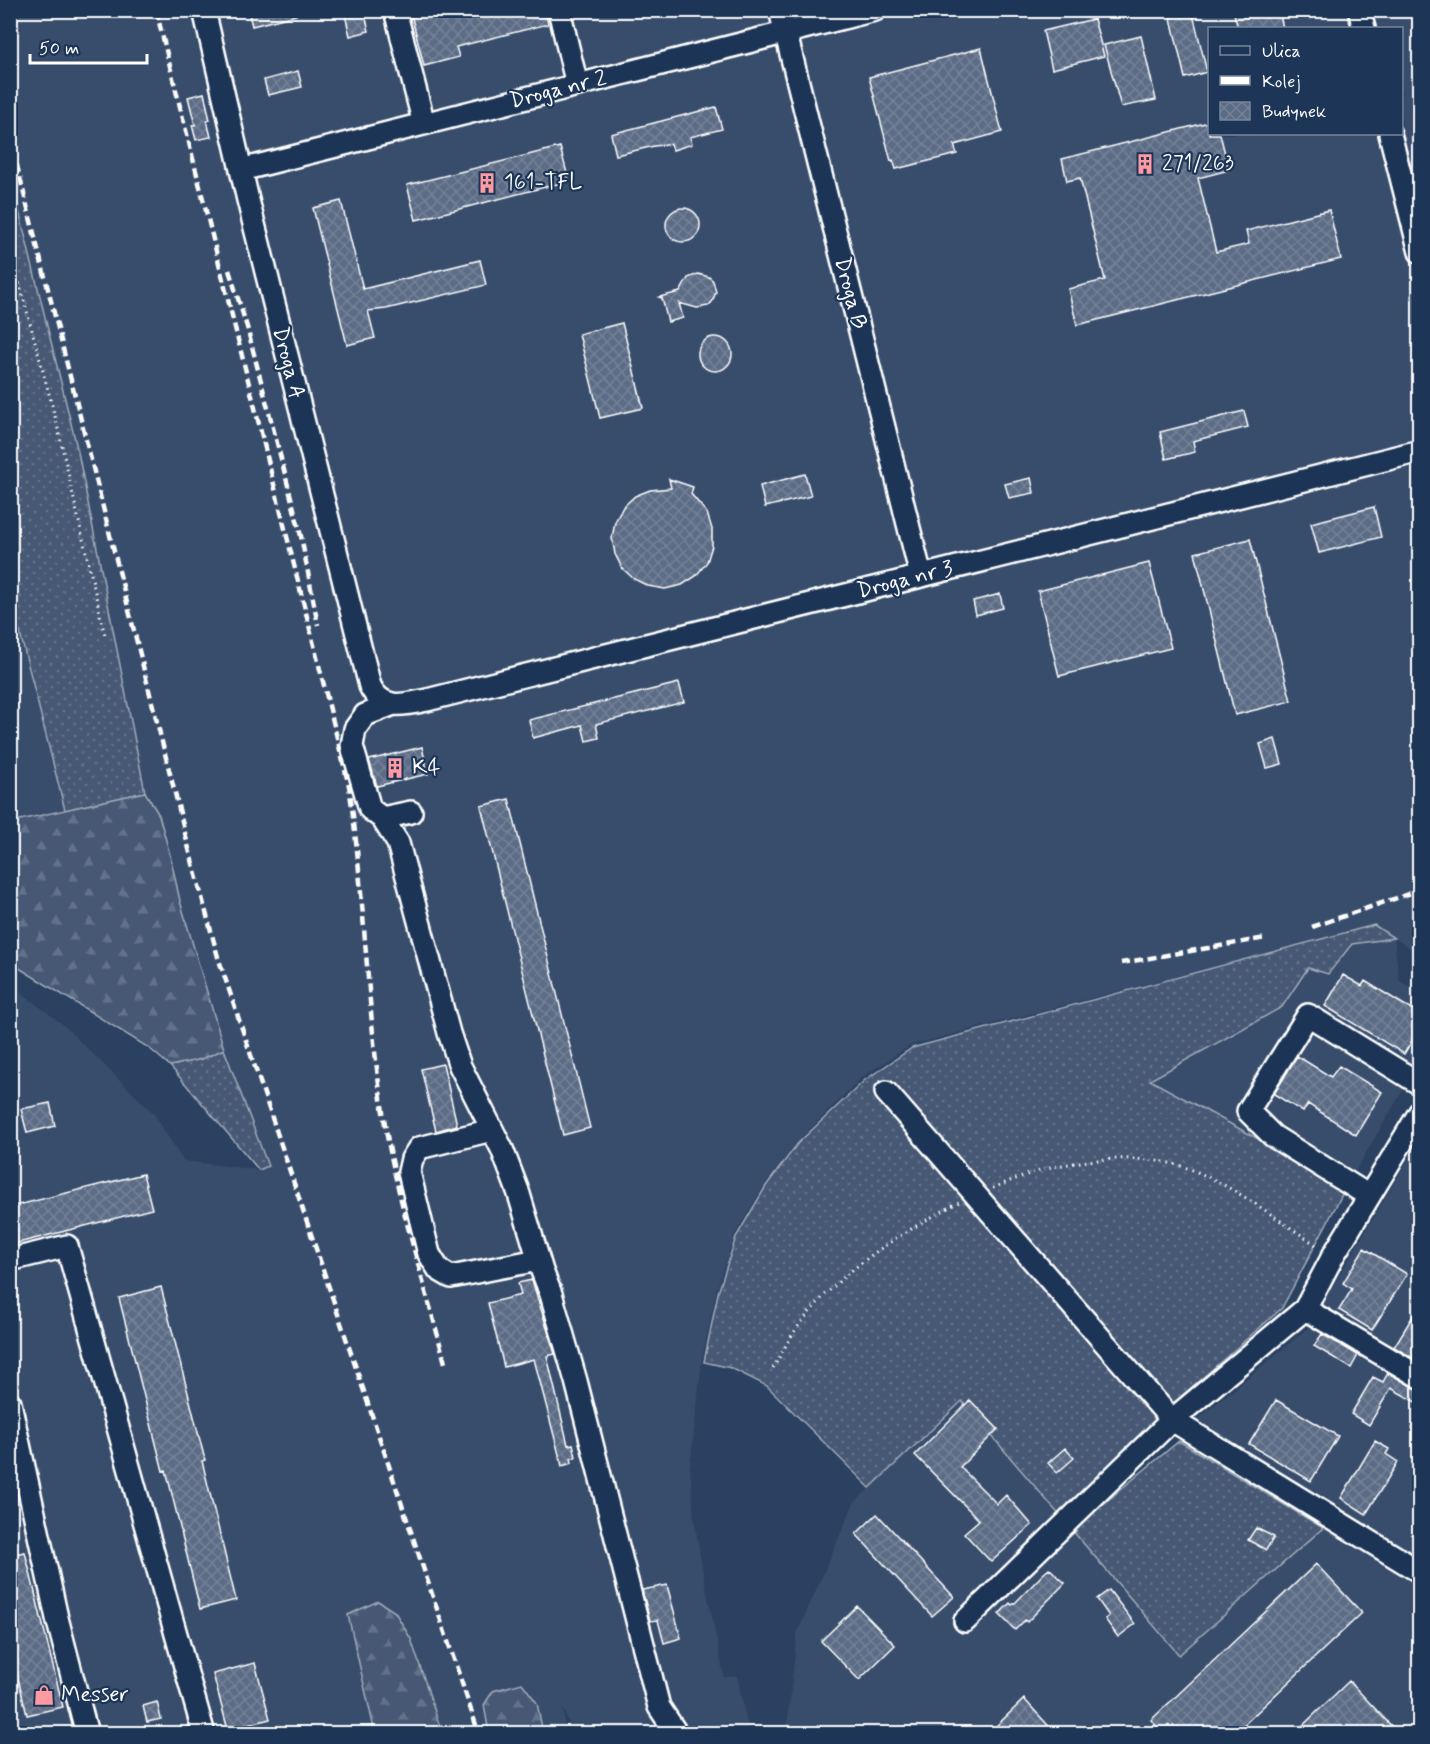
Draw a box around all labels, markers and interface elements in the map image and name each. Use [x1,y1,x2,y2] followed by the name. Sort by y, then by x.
[30,27,147,65] scale bar
[1208,27,1403,135] legend
[39,37,79,61] text: 50 m
[1262,40,1301,64] text: Ulica
[507,64,610,117] street label: Droga nr 2
[1262,70,1300,94] text: Kolej
[1262,100,1326,124] text: Budynek
[1162,150,1234,178] place label: 271/263
[1133,152,1157,176] building icon: 271/263
[504,169,583,197] place label: 161-TFL
[475,171,499,195] building icon: 161-TFL
[827,254,873,333] street label: Droga B
[265,324,310,402] street label: Droga A
[854,555,956,606] street label: Droga nr 3
[412,754,441,782] place label: K4
[383,756,407,780] building icon: K4
[61,1681,129,1709] place label: Messer
[32,1683,56,1707] shop icon: Messer

